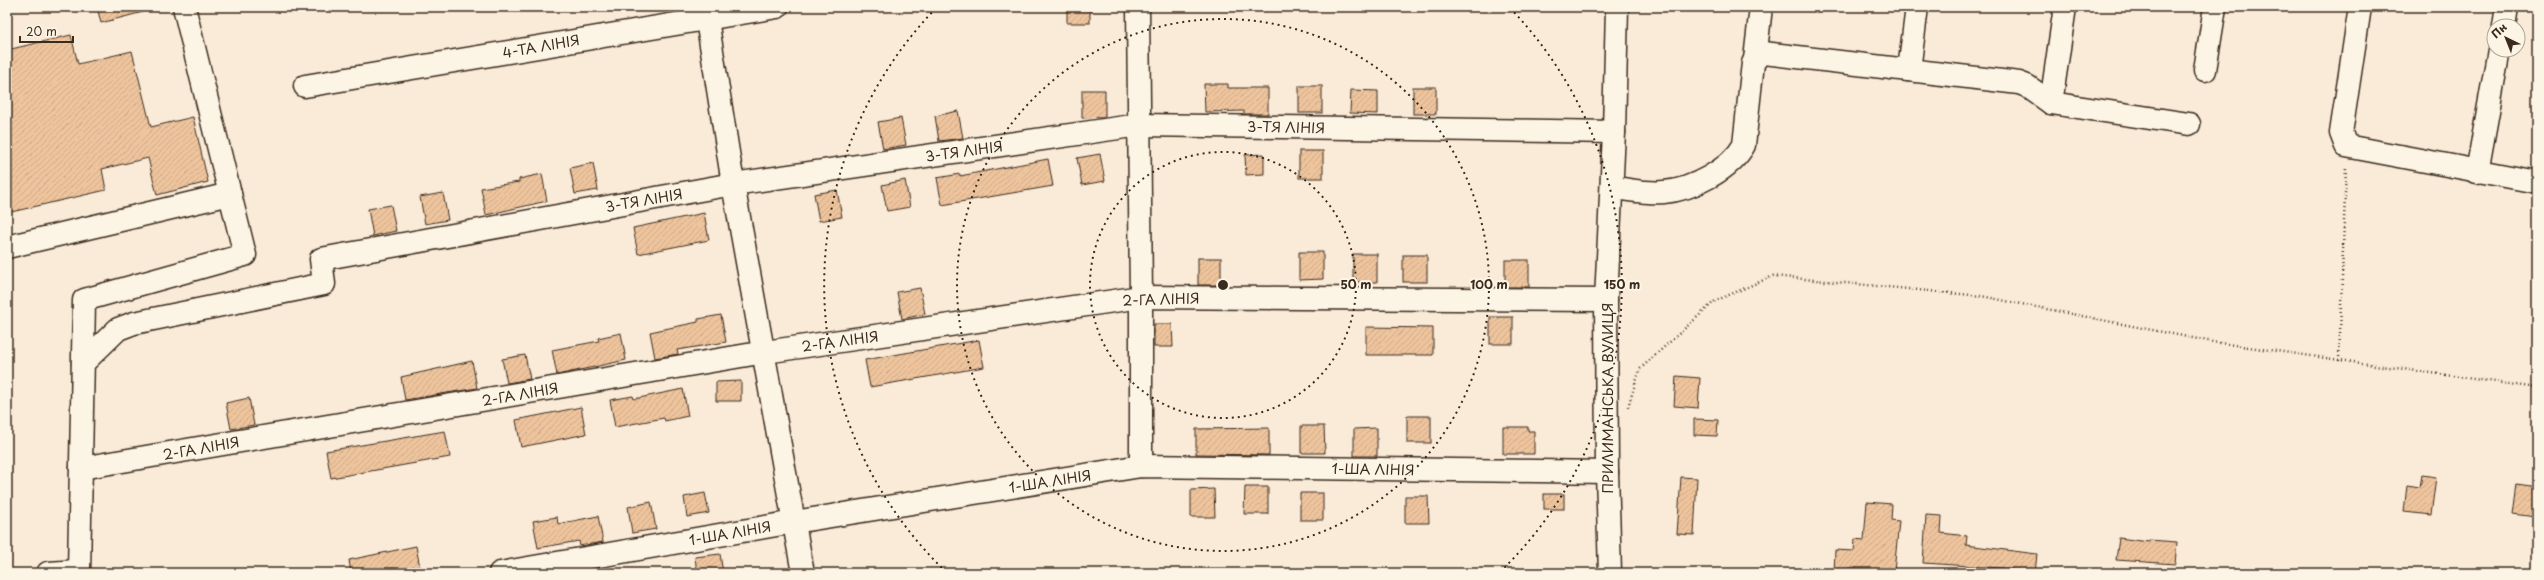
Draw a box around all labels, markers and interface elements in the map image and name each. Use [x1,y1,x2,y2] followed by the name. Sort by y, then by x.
[20,18,73,44] scale bar
[2486,18,2526,58] north arrow
[2487,19,2510,42] text: Пн
[26,22,57,40] text: 20 m
[501,29,581,63] street label: 4-ТА ЛІНІЯ
[1247,116,1325,138] street label: 3-ТЯ ЛІНІЯ
[924,135,1004,167] street label: 3-ТЯ ЛІНІЯ
[604,183,684,217] street label: 3-ТЯ ЛІНІЯ
[1340,275,1372,293] text: 50 m
[1470,275,1508,293] text: 100 m
[1604,275,1640,293] text: 150 m
[1216,278,1230,292] centre of rings
[1122,287,1200,311] street label: 2-ГА ЛІНІЯ
[1597,303,1618,493] street label: ПРИЛИМАНСЬКА ВУЛИЦЯ
[800,325,880,357] street label: 2-ГА ЛІНІЯ
[480,377,560,411] street label: 2-ГА ЛІНІЯ
[161,431,241,465] street label: 2-ГА ЛІНІЯ
[1331,458,1415,480] street label: 1-ША ЛІНІЯ
[1007,464,1093,498] street label: 1-ША ЛІНІЯ
[687,515,773,551] street label: 1-ША ЛІНІЯ

